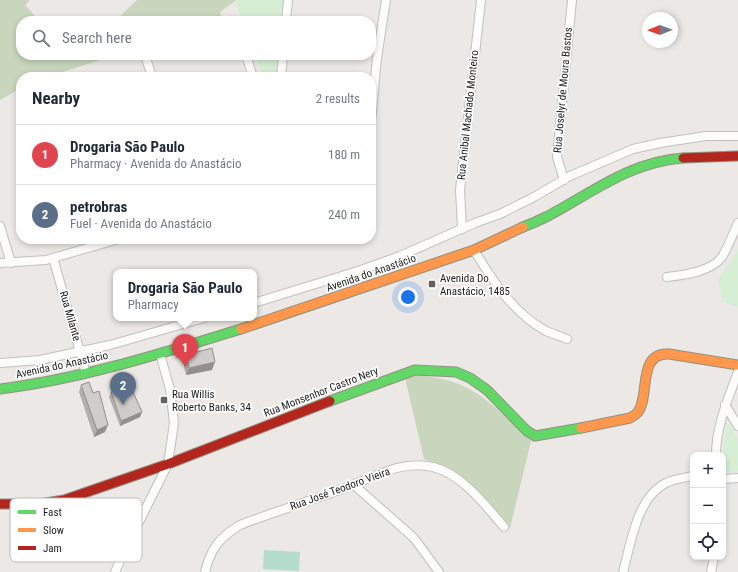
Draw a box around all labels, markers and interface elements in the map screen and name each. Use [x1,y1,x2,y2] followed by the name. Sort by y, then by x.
[642,12,678,48] north arrow
[16,16,376,60] search box
[30,27,52,49] icon: search
[551,27,575,153] street label: Rua Joselyr de Moura Bastos
[62,29,132,47] text: Search here
[455,49,481,181] street label: Rua Anibal Machado Monteiro
[32,88,80,108] text: Nearby
[316,91,360,106] text: 2 results
[70,138,185,156] text: Drogaria São Paulo
[42,147,48,162] text: 1
[328,147,360,162] text: 180 m
[70,156,241,171] text: Pharmacy · Avenida do Anastácio
[70,198,127,216] text: petrobras
[42,207,48,222] text: 2
[328,207,360,222] text: 240 m
[70,216,212,231] text: Fuel · Avenida do Anastácio
[324,251,418,294] street label: Avenida do Anastácio
[113,269,257,321] popup
[440,272,510,298] place label: Avenida Do Anastácio, 1485
[128,279,242,297] text: Drogaria São Paulo
[427,279,437,289] marker: Avenida Do Anastácio, 1485
[398,287,418,307] your location
[57,290,83,342] street label: Rua Milante
[128,297,179,312] text: Pharmacy
[172,334,198,367] pin: 1
[15,349,110,381] street label: Avenida do Anastácio
[262,364,380,420] street label: Rua Monsenhor Castro Nery
[110,372,136,405] pin: 2
[172,388,251,414] place label: Rua Willis Roberto Banks, 34
[159,395,169,405] marker: Rua Willis Roberto Banks, 34
[690,452,726,560] map controls
[690,452,726,488] button: +
[288,465,392,513] street label: Rua José Teodoro Vieira
[690,488,726,524] button: −
[10,498,142,562] legend
[43,506,62,519] text: Fast
[43,524,64,537] text: Slow
[690,524,726,560] button: locate
[43,542,62,555] text: Jam

